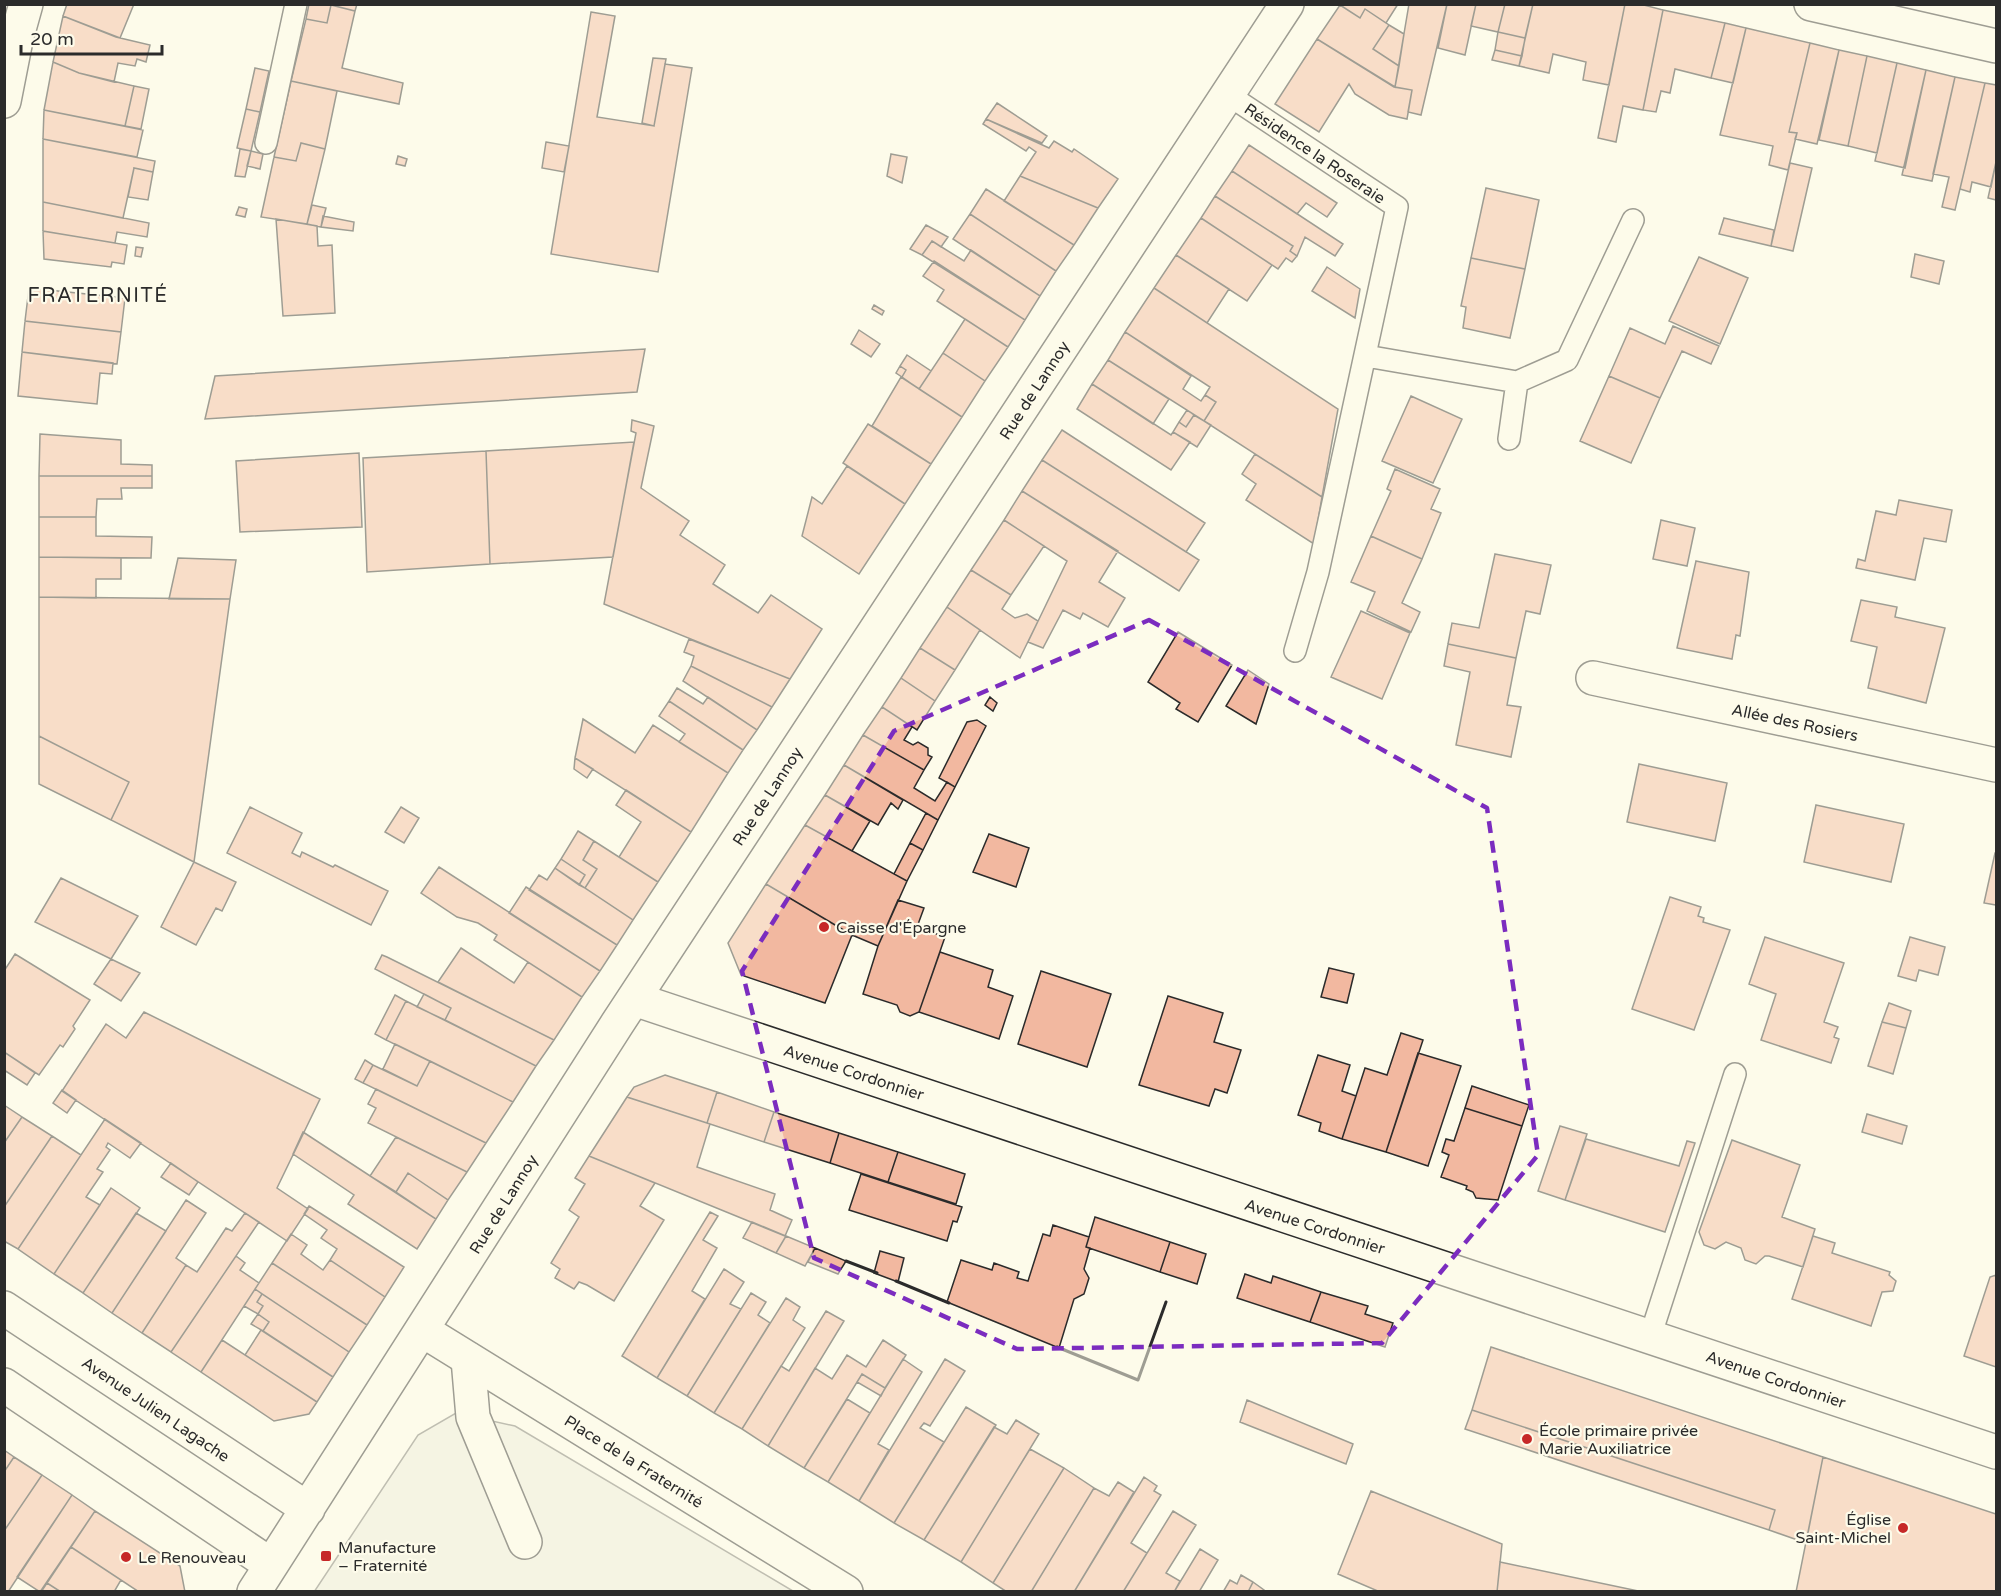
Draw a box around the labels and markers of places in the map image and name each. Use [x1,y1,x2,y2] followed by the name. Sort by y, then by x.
[836,918,966,938] place label: Caisse d'Épargne
[817,920,831,934] marker: Caisse d'Épargne
[1539,1421,1698,1459] place label: École primaire privée Marie Auxiliatrice
[1520,1432,1534,1446] marker: École primaire privée Marie Auxiliatrice
[1795,1510,1891,1548] place label: Église Saint-Michel
[1896,1521,1910,1535] marker: Église Saint-Michel
[338,1538,436,1576] place label: Manufacture – Fraternité
[138,1548,246,1568] place label: Le Renouveau
[319,1549,333,1563] marker: Manufacture – Fraternité
[119,1550,133,1564] marker: Le Renouveau

